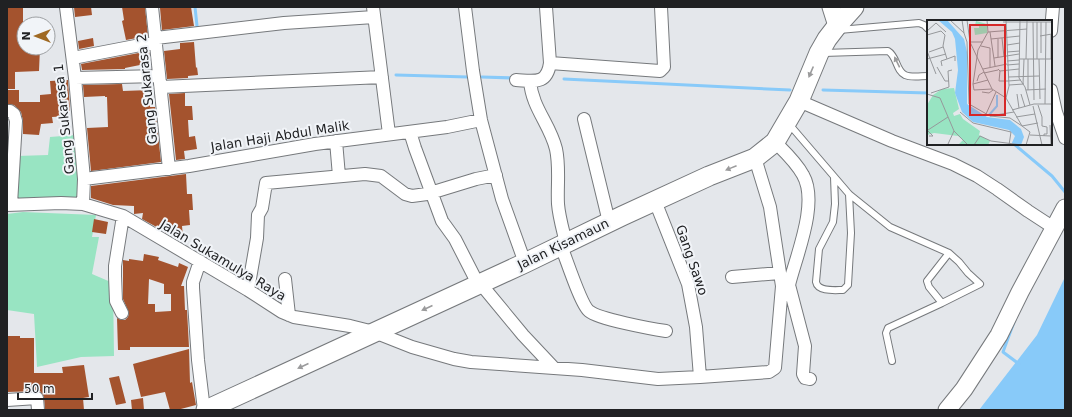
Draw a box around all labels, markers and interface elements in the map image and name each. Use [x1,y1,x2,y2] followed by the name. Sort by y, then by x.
[16,16,56,56] north arrow
[927,20,1052,145] inset map
[20,31,33,41] text: N
[134,33,160,145] street label: Gang Sukarasa 2
[894,57,900,68] one-way arrow
[51,63,77,175] street label: Gang Sukarasa 1
[808,67,814,78] one-way arrow
[209,118,351,155] street label: Jalan Haji Abdul Malik
[724,165,736,171] one-way arrow
[514,215,611,273] street label: Jalan Kisamaun
[156,216,289,304] street label: Jalan Sukamulya Raya
[673,223,711,297] street label: Gang Sawo
[421,305,433,311] one-way arrow
[298,363,309,369] one-way arrow
[18,375,92,401] scale bar
[24,382,55,396] text: 50 m

